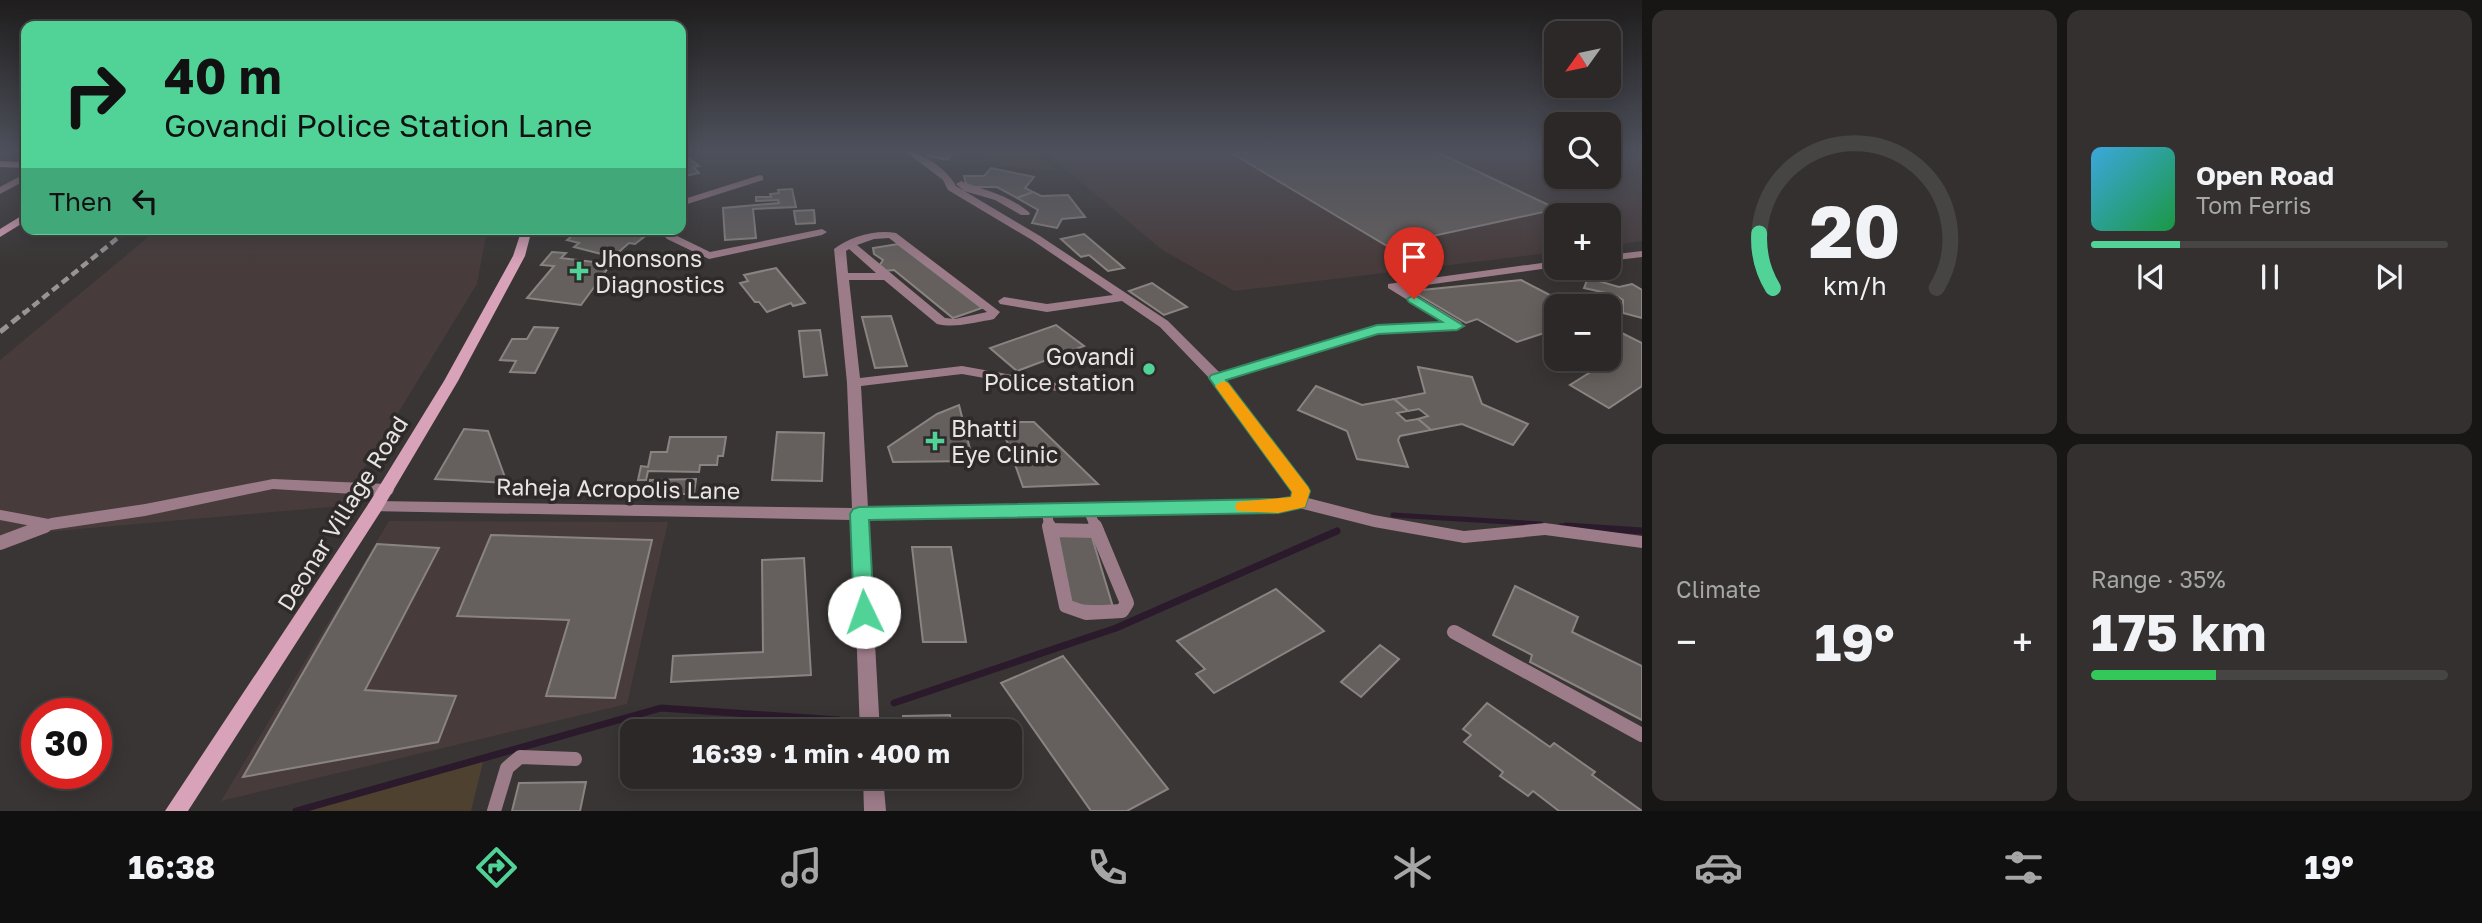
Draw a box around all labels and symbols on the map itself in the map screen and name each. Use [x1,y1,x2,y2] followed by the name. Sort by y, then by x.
[1544,21,1620,98] north arrow
[1384,227,1444,299] pin
[595,244,725,298] place label: Jhonsons Diagnostics
[569,261,589,281] marker: Jhonsons Diagnostics
[984,342,1135,396] place label: Govandi Police station
[1141,361,1157,377] marker: Govandi Police station
[271,411,413,615] street label: Deonar Village Road
[951,414,1058,468] place label: Bhatti Eye Clinic
[925,431,945,451] marker: Bhatti Eye Clinic
[496,472,740,504] street label: Raheja Acropolis Lane
[827,575,901,649] position arrow
[21,698,112,789] speed limit sign: 30

